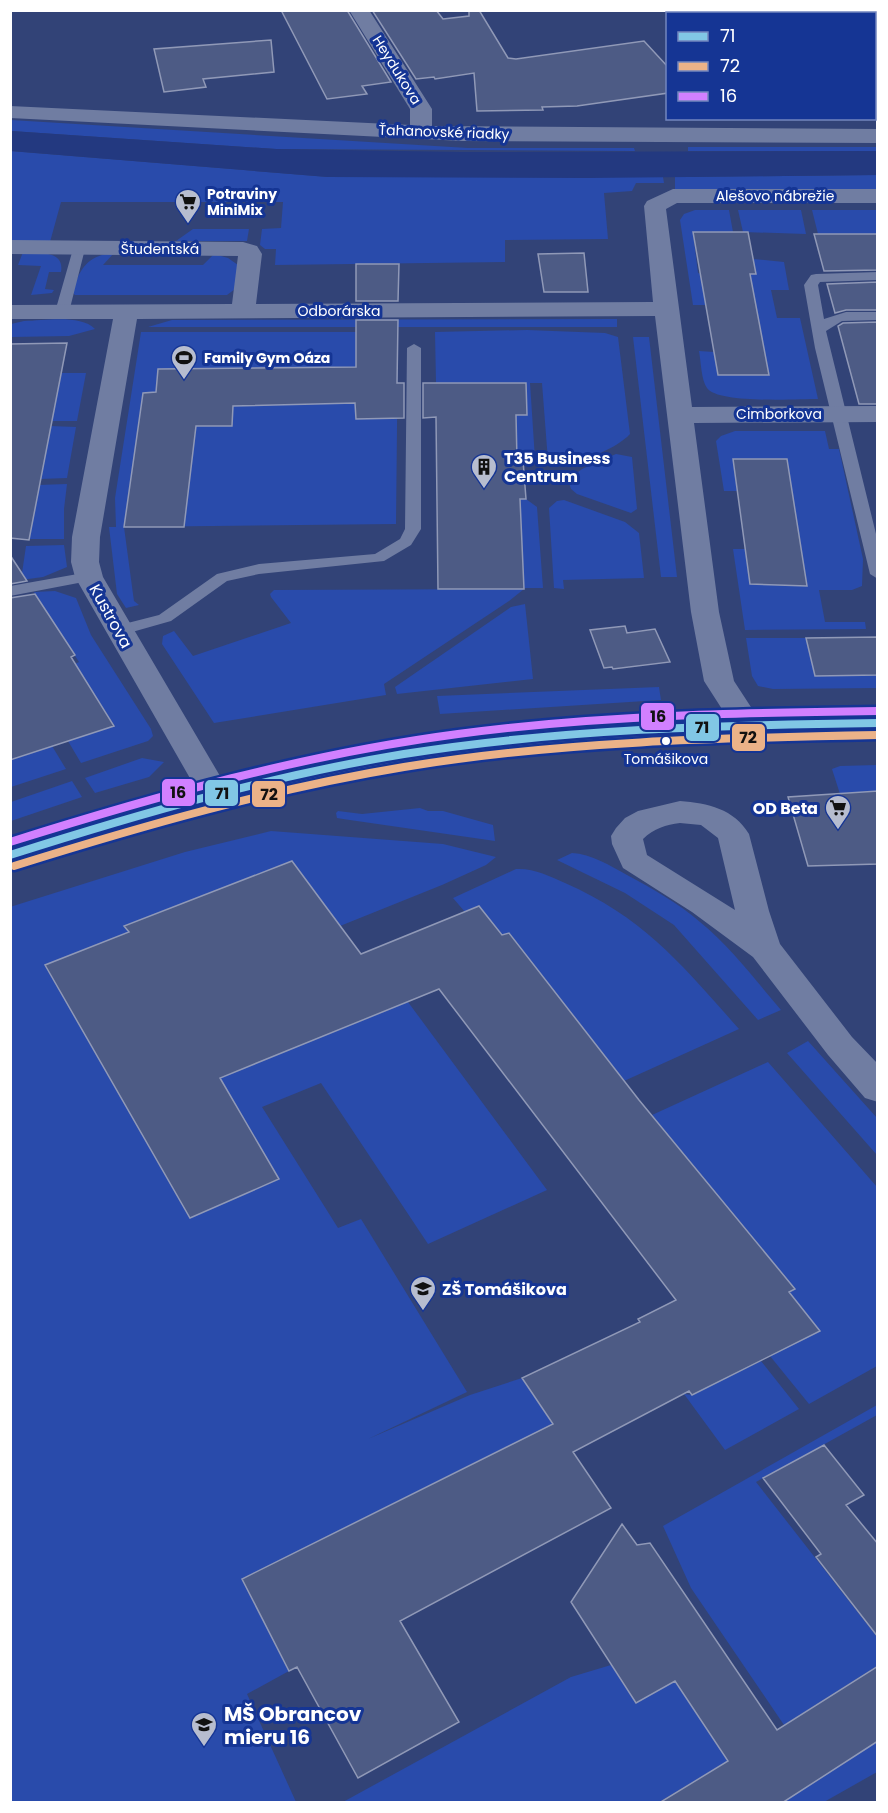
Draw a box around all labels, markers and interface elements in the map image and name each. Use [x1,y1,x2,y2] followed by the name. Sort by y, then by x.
[666,12,876,120] legend
[720,23,736,48] text: 71
[368,32,426,108] street label: Heydukova
[720,53,740,78] text: 72
[720,83,737,108] text: 16
[378,120,510,144] street label: Ťahanovské riadky
[207,184,277,220] place label: Potraviny MiniMix
[716,186,835,206] street label: Alešovo nábrežie
[173,187,203,225] supermarket icon: Potraviny MiniMix
[121,239,199,259] street label: Študentská
[298,301,380,321] street label: Odborárska
[169,343,199,381] sports icon: Family Gym Oáza
[204,348,330,368] place label: Family Gym Oáza
[736,404,822,424] street label: Cimborkova
[504,447,610,488] place label: T35 Business Centrum
[469,452,499,490] building icon: T35 Business Centrum
[84,580,138,652] street label: Kustrova
[640,702,675,731] line badge: 16
[650,705,666,728] text: 16
[685,713,720,742] line badge: 71
[695,716,709,739] text: 71
[731,723,766,752] line badge: 72
[739,726,757,749] text: 72
[660,735,672,747] marker: Tomášikova
[624,749,708,769] place label: Tomášikova
[161,778,196,807] line badge: 16
[204,779,239,807] line badge: 71
[251,780,286,808] line badge: 72
[170,781,186,804] text: 16
[215,782,229,805] text: 71
[260,783,278,806] text: 72
[823,793,853,831] supermarket icon: OD Beta
[753,797,818,820] place label: OD Beta
[408,1274,438,1312] school or university icon: ZŠ Tomášikova
[442,1278,567,1301] place label: ZŠ Tomášikova
[224,1700,362,1751] place label: MŠ Obrancov mieru 16
[189,1710,219,1748] school or university icon: MŠ Obrancov mieru 16

